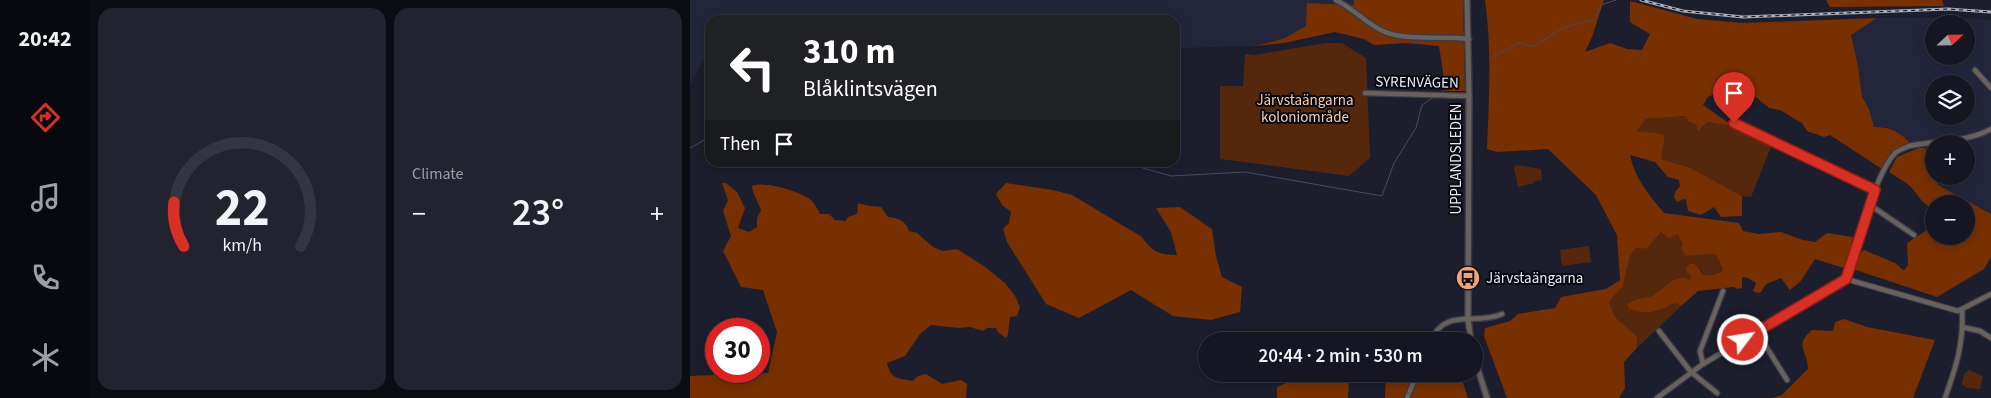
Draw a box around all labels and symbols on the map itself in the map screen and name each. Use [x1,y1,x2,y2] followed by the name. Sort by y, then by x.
[1925,15,1975,65] north arrow
[1375,71,1459,94] street label: SYRENVÄGEN
[1713,72,1755,123] pin
[1256,90,1354,128] park label: Järvstaängarna koloniområde
[1446,103,1467,215] street label: UPPLANDSLEDEN
[1455,265,1481,291] bus stop icon: Järvstaängarna
[1486,268,1583,289] place label: Järvstaängarna
[1716,313,1768,365] position arrow
[705,318,770,383] speed limit sign: 30

